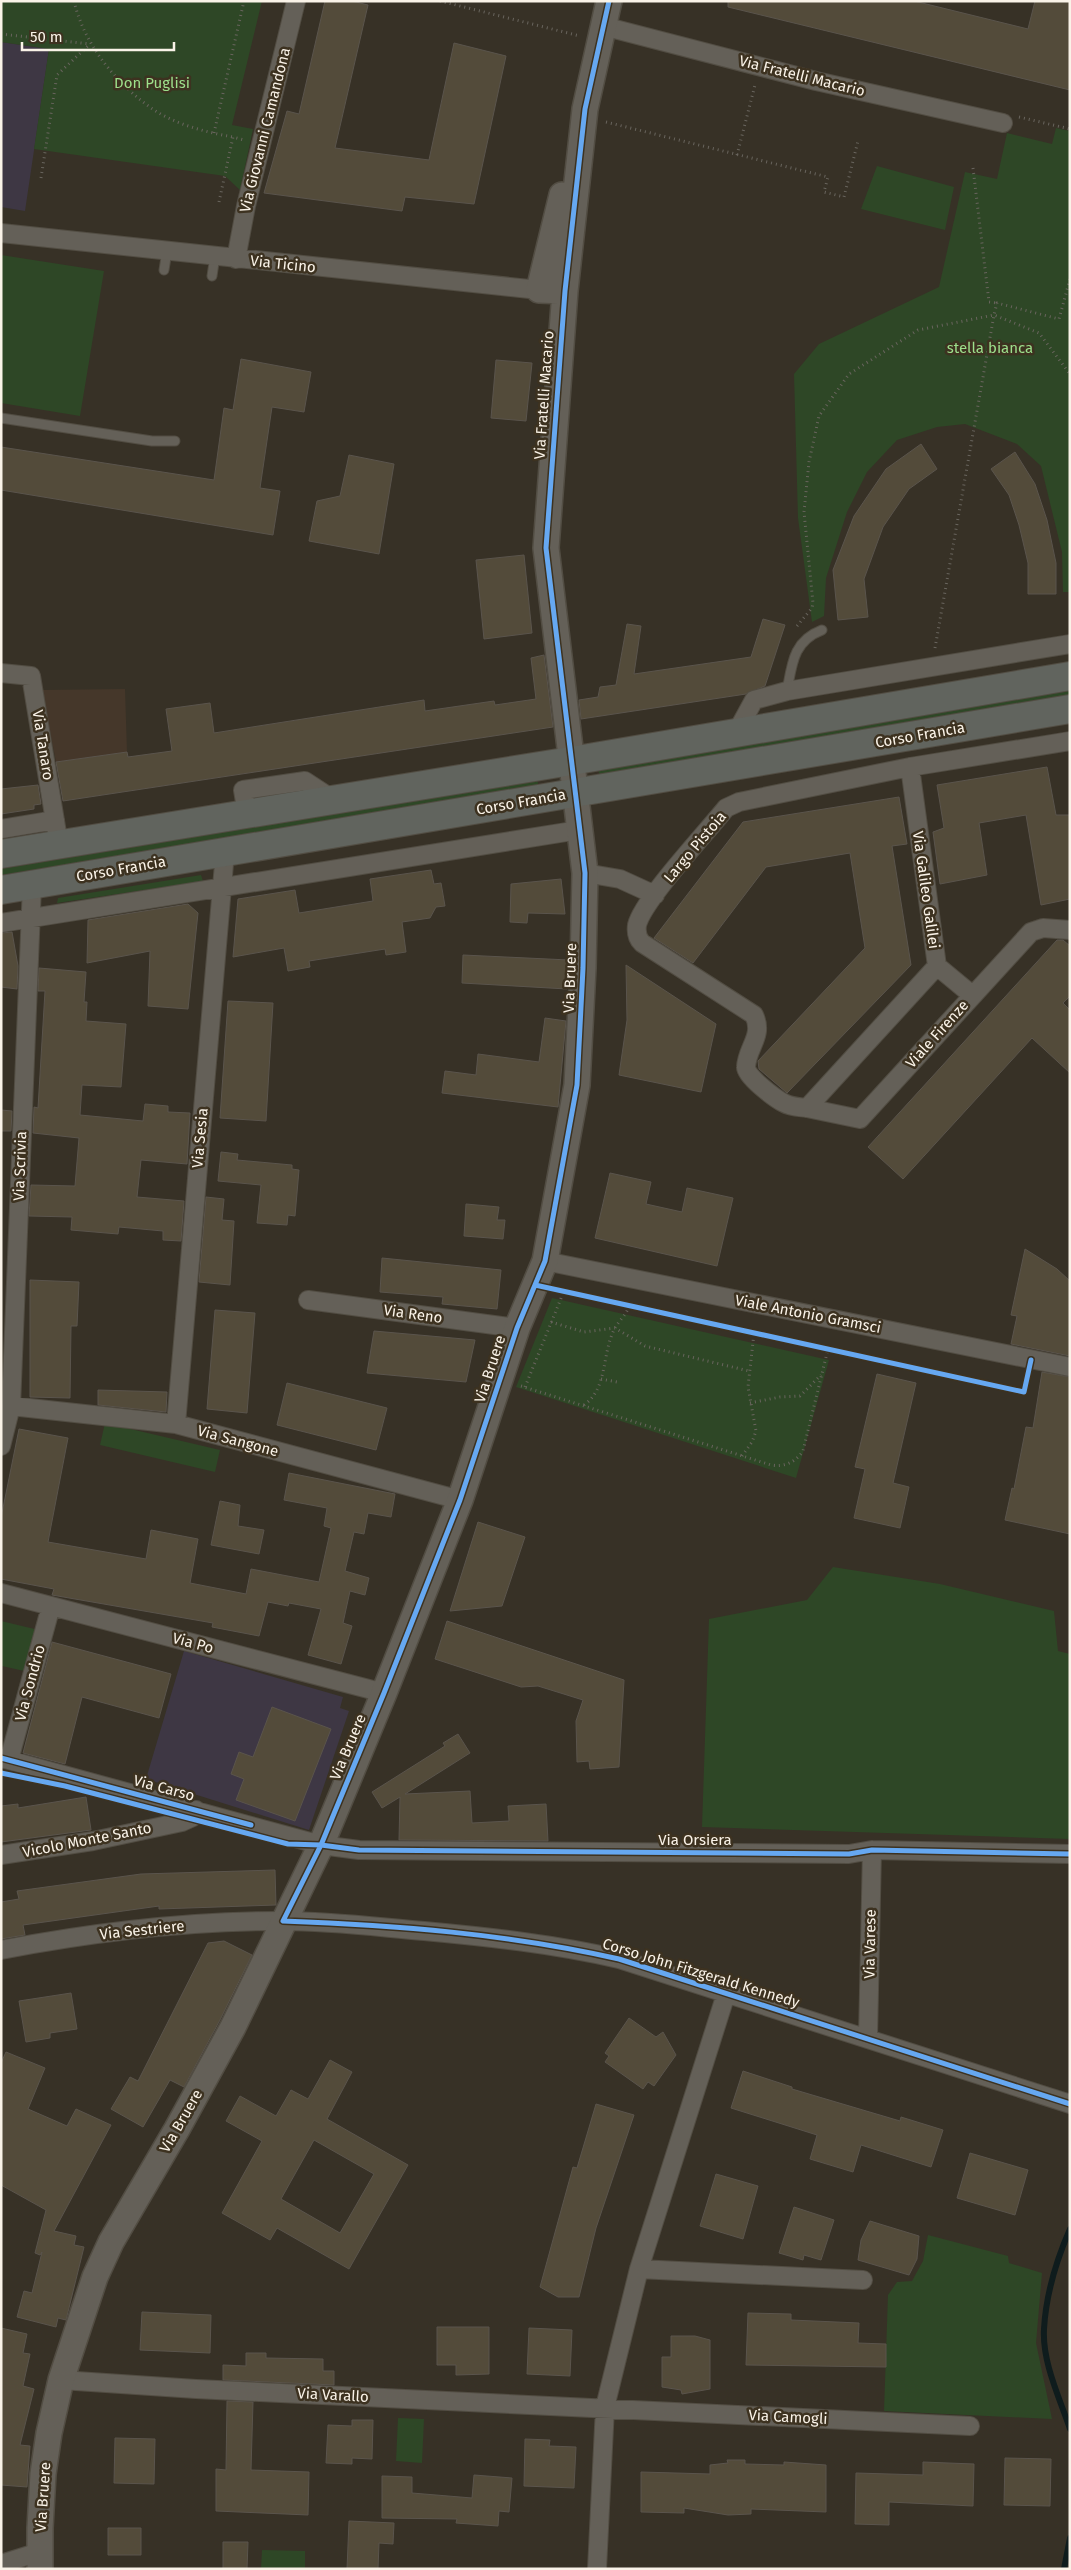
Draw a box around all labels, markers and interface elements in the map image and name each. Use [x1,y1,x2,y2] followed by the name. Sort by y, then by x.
[22,20,175,52] scale bar
[30,28,63,46] text: 50 m
[236,46,294,214] street label: Via Giovanni Camandona
[737,52,867,100] street label: Via Fratelli Macario
[114,74,190,92] park label: Don Puglisi
[249,252,317,276] street label: Via Ticino
[531,330,557,460] street label: Via Fratelli Macario
[947,339,1033,357] park label: stella bianca
[29,709,57,781] street label: Via Tanaro
[874,718,966,752] street label: Corso Francia
[475,785,567,819] street label: Corso Francia
[660,808,730,886] street label: Largo Pistoia
[909,830,943,950] street label: Via Galileo Galilei
[75,852,167,886] street label: Corso Francia
[560,943,580,1013] street label: Via Bruere
[902,996,972,1072] street label: Viale Firenze
[188,1107,212,1169] street label: Via Sesia
[10,1131,30,1201] street label: Via Scrivia
[733,1291,883,1337] street label: Viale Antonio Gramsci
[382,1301,444,1327] street label: Via Reno
[471,1333,509,1405] street label: Via Bruere
[196,1422,280,1460] street label: Via Sangone
[171,1629,215,1657] street label: Via Po
[11,1643,49,1723] street label: Via Sondrio
[326,1711,370,1783] street label: Via Bruere
[132,1771,196,1805] street label: Via Carso
[21,1819,153,1861] street label: Vicolo Monte Santo
[658,1831,732,1849] street label: Via Orsiera
[860,1909,880,1979] street label: Via Varese
[99,1917,185,1943] street label: Via Sestriere
[600,1934,802,2012] street label: Corso John Fitzgerald Kennedy
[156,2086,206,2156] street label: Via Bruere
[297,2384,369,2406] street label: Via Varallo
[748,2406,828,2428] street label: Via Camogli
[32,2461,54,2533] street label: Via Bruere

